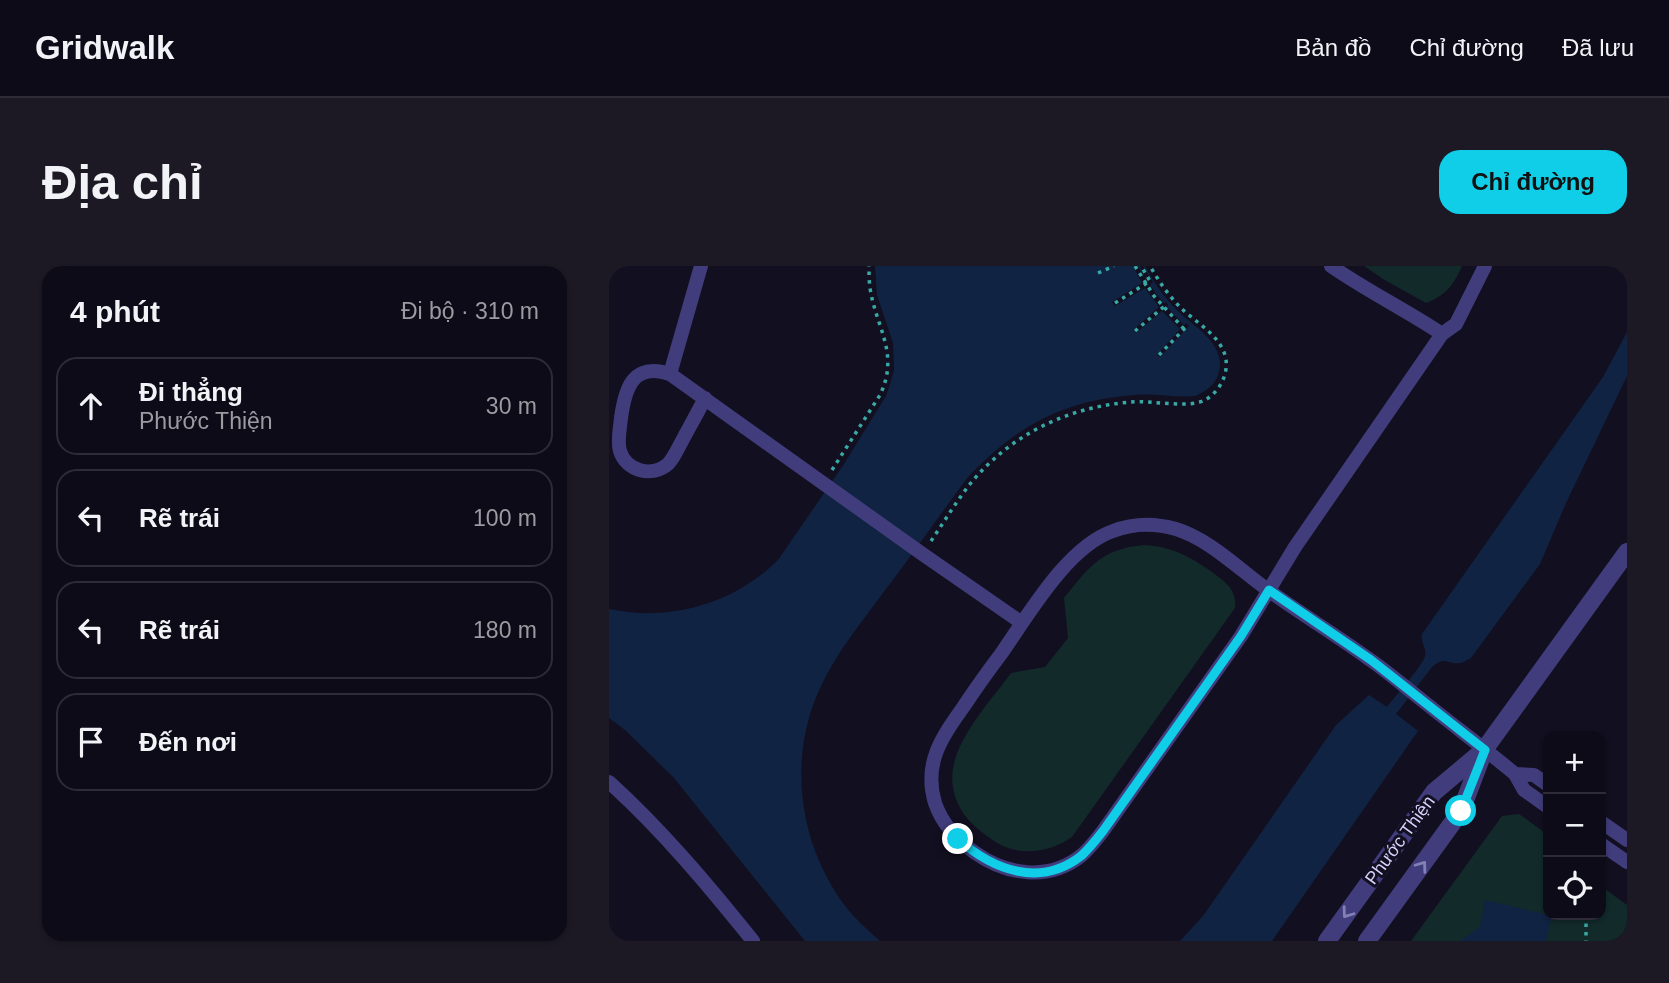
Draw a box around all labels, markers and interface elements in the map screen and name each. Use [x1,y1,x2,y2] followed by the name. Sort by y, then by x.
[35,29,174,66] text: Gridwalk
[1295,34,1371,61] text: Bản đồ
[1409,34,1524,61] text: Chỉ đường
[1562,34,1634,61] text: Đã lưu
[1439,150,1627,214] button: Chỉ đường
[42,155,203,209] text: Địa chỉ
[70,295,160,328] text: 4 phút
[401,298,539,324] text: Đi bộ · 310 m
[139,377,243,407] text: Đi thẳng
[72,387,110,425] icon: ahead
[486,393,537,419] text: 30 m
[139,408,273,434] text: Phước Thiện
[72,499,110,537] icon: left
[139,503,220,533] text: Rẽ trái
[473,505,537,531] text: 100 m
[72,611,110,649] icon: left
[139,615,220,645] text: Rẽ trái
[473,617,537,643] text: 180 m
[72,723,110,761] icon: arrive
[139,727,237,757] text: Đến nơi
[1543,731,1606,920] map controls
[1543,731,1606,794] button: +
[1361,792,1439,888] street label: Phước Thiện
[1543,794,1606,857] button: −
[1445,795,1476,826] route start
[942,823,973,854] route end
[1543,857,1606,920] button: locate
[1413,861,1426,874] one-way arrow
[1343,905,1355,918] one-way arrow

